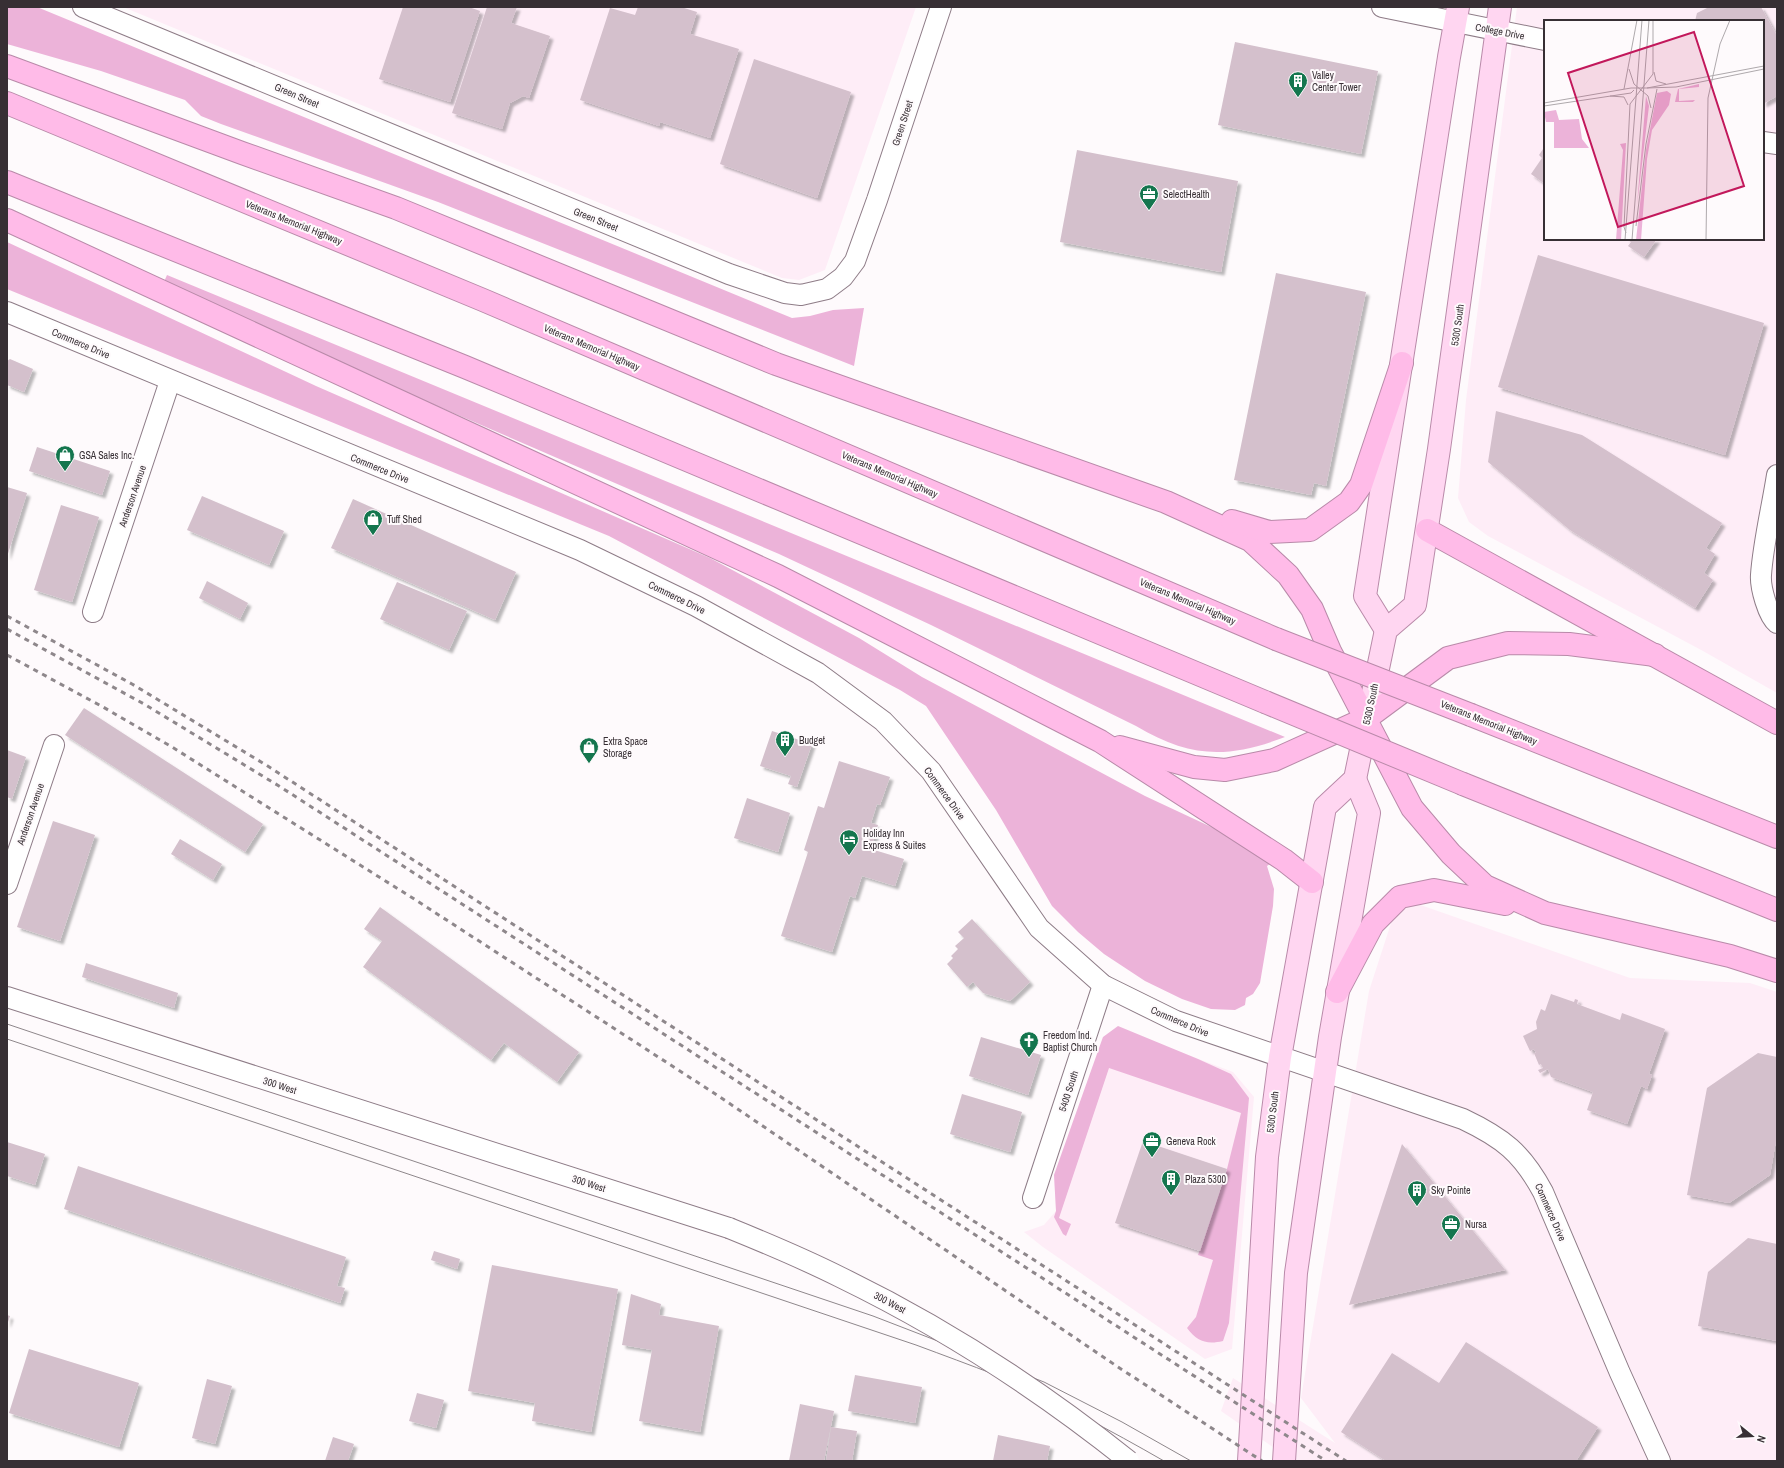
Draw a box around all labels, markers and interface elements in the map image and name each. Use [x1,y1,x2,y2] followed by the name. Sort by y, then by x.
[1474,20,1526,43] street label: College Drive
[1544,20,1764,240] inset map
[1312,69,1361,94] place label: Valley Center Tower
[1287,70,1309,98] building icon: Valley Center Tower
[273,80,322,111] street label: Green Street
[889,98,916,147] street label: Green Street
[1138,183,1160,211] office icon: SelectHealth
[1163,188,1210,201] place label: SelectHealth
[244,197,345,248] street label: Veterans Memorial Highway
[572,205,621,235] street label: Green Street
[1448,303,1467,347] street label: 5300 South
[542,321,643,374] street label: Veterans Memorial Highway
[50,325,112,362] street label: Commerce Drive
[54,444,76,472] shop icon: GSA Sales Inc.
[840,448,941,501] street label: Veterans Memorial Highway
[79,449,134,462] place label: GSA Sales Inc.
[349,451,411,486] street label: Commerce Drive
[115,463,149,530] street label: Anderson Avenue
[362,508,384,536] shop icon: Tuff Shed
[387,513,422,526] place label: Tuff Shed
[1138,575,1239,628] street label: Veterans Memorial Highway
[646,578,708,617] street label: Commerce Drive
[1360,682,1381,726] street label: 5300 South
[1439,697,1540,748] street label: Veterans Memorial Highway
[774,729,796,757] building icon: Budget
[799,734,826,747] place label: Budget
[603,735,648,760] place label: Extra Space Storage
[578,736,600,764] shop icon: Extra Space Storage
[921,764,968,823] street label: Commerce Drive
[13,781,47,848] street label: Anderson Avenue
[863,827,926,852] place label: Holiday Inn Express & Suites
[838,828,860,856] hotel icon: Holiday Inn Express & Suites
[1149,1003,1211,1040] street label: Commerce Drive
[1043,1029,1097,1054] place label: Freedom Ind. Baptist Church
[1018,1030,1040,1058] church icon: Freedom Ind. Baptist Church
[1056,1069,1081,1113] street label: 5400 South
[261,1074,299,1097] street label: 300 West
[1263,1090,1282,1134] street label: 5300 South
[1141,1130,1163,1158] office icon: Geneva Rock
[1166,1135,1217,1148] place label: Geneva Rock
[1160,1168,1182,1196] building icon: Plaza 5300
[570,1172,608,1195] street label: 300 West
[1185,1173,1226,1186] place label: Plaza 5300
[1406,1179,1428,1207] building icon: Sky Pointe
[1532,1181,1569,1244] street label: Commerce Drive
[1431,1184,1471,1197] place label: Sky Pointe
[1440,1213,1462,1241] office icon: Nursa
[1465,1218,1487,1231] place label: Nursa
[871,1289,909,1317] street label: 300 West
[1732,1416,1772,1456] north arrow
[1754,1434,1769,1444] text: N

